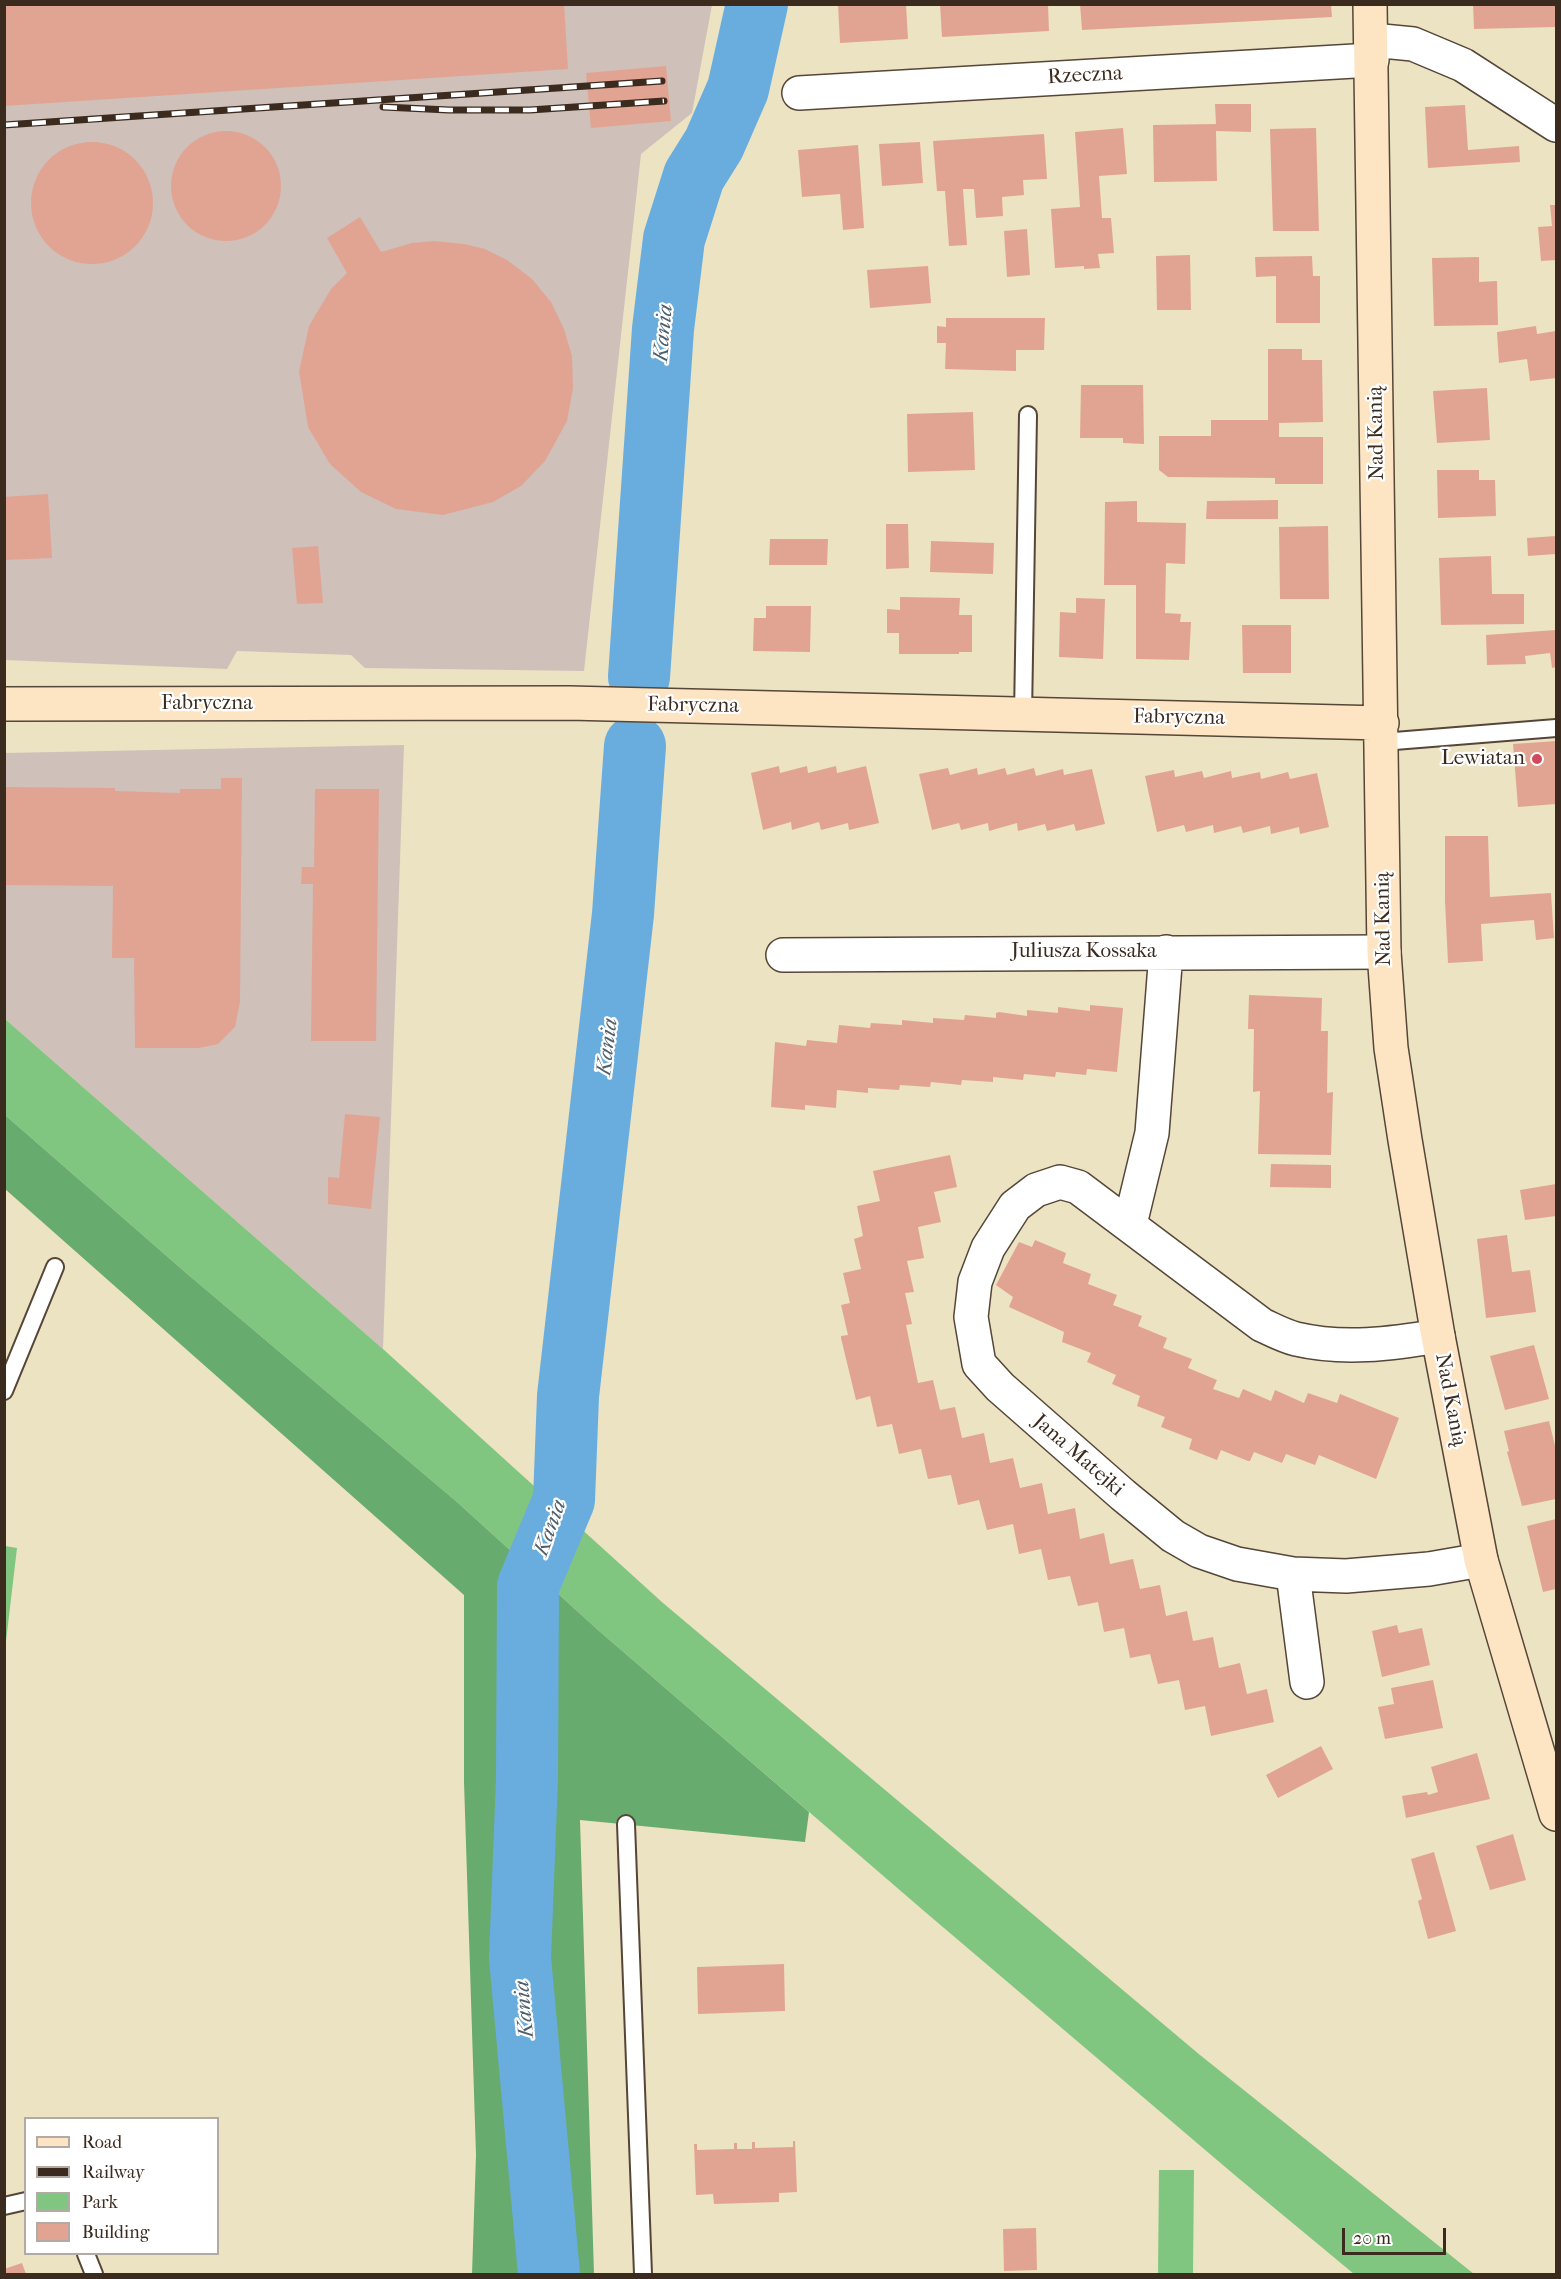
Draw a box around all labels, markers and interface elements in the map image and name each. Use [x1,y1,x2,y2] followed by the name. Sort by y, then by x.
[1047,61,1123,91] street label: Rzeczna
[648,303,680,363] water label: Kania
[1364,386,1390,480] street label: Nad Kanią
[161,691,253,717] street label: Fabryczna
[647,693,739,719] street label: Fabryczna
[1133,705,1225,731] street label: Fabryczna
[1441,746,1525,772] place label: Lewiatan
[1530,752,1544,766] marker: Lewiatan
[1371,872,1397,966] street label: Nad Kanią
[1011,939,1157,965] street label: Juliusza Kossaka
[591,1017,625,1077] water label: Kania
[1429,1351,1471,1449] street label: Nad Kanią
[1027,1410,1129,1502] street label: Jana Matejki
[529,1496,573,1560] water label: Kania
[509,1979,541,2039] water label: Kania
[24,2117,219,2255] legend
[82,2132,122,2153] text: Road
[82,2162,145,2183] text: Railway
[82,2192,118,2213] text: Park
[1345,2216,1448,2254] scale bar
[82,2222,149,2243] text: Building
[1353,2228,1391,2249] text: 20 m

